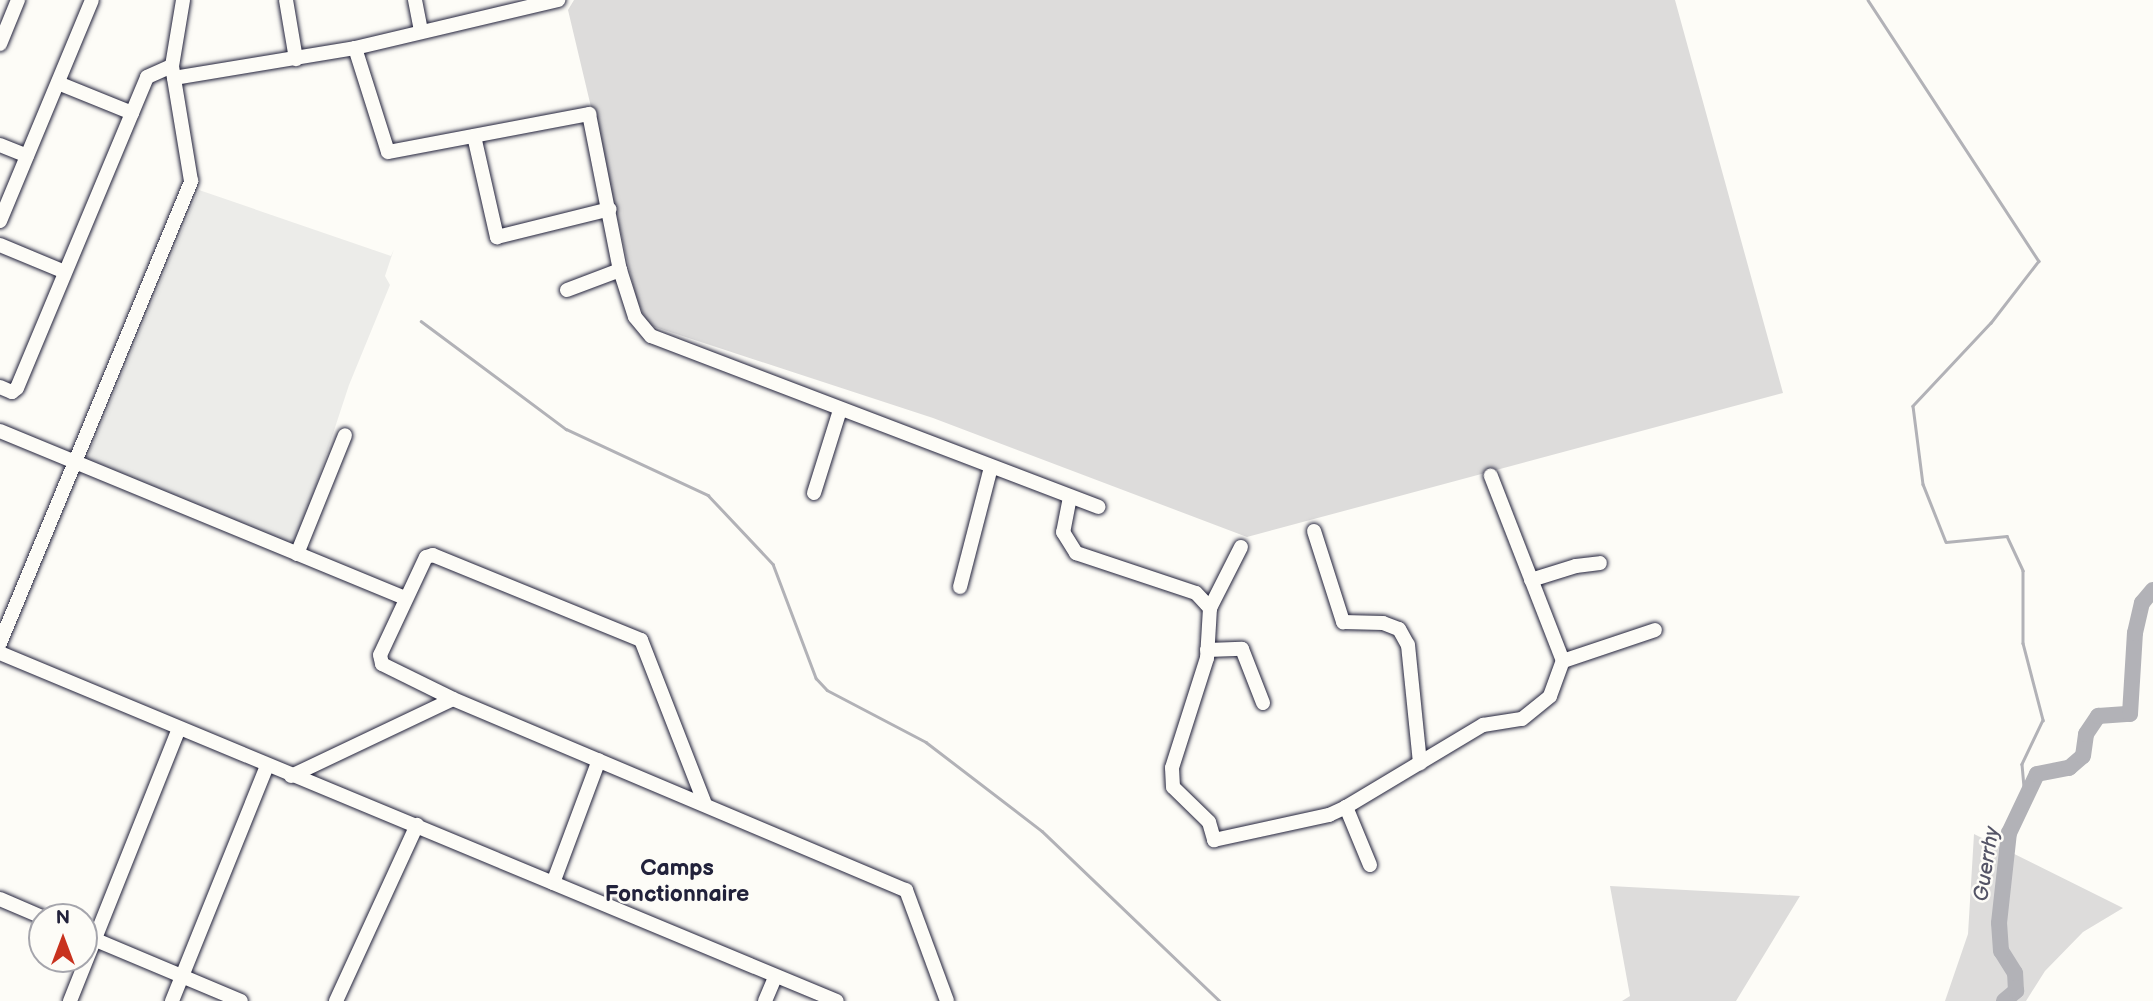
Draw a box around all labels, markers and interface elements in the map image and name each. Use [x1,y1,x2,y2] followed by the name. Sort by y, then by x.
[1969,825,2005,903] water label: Guerrhy
[605,854,749,908] district label: Camps Fonctionnaire
[28,903,98,973] north arrow
[56,907,70,930] text: N

